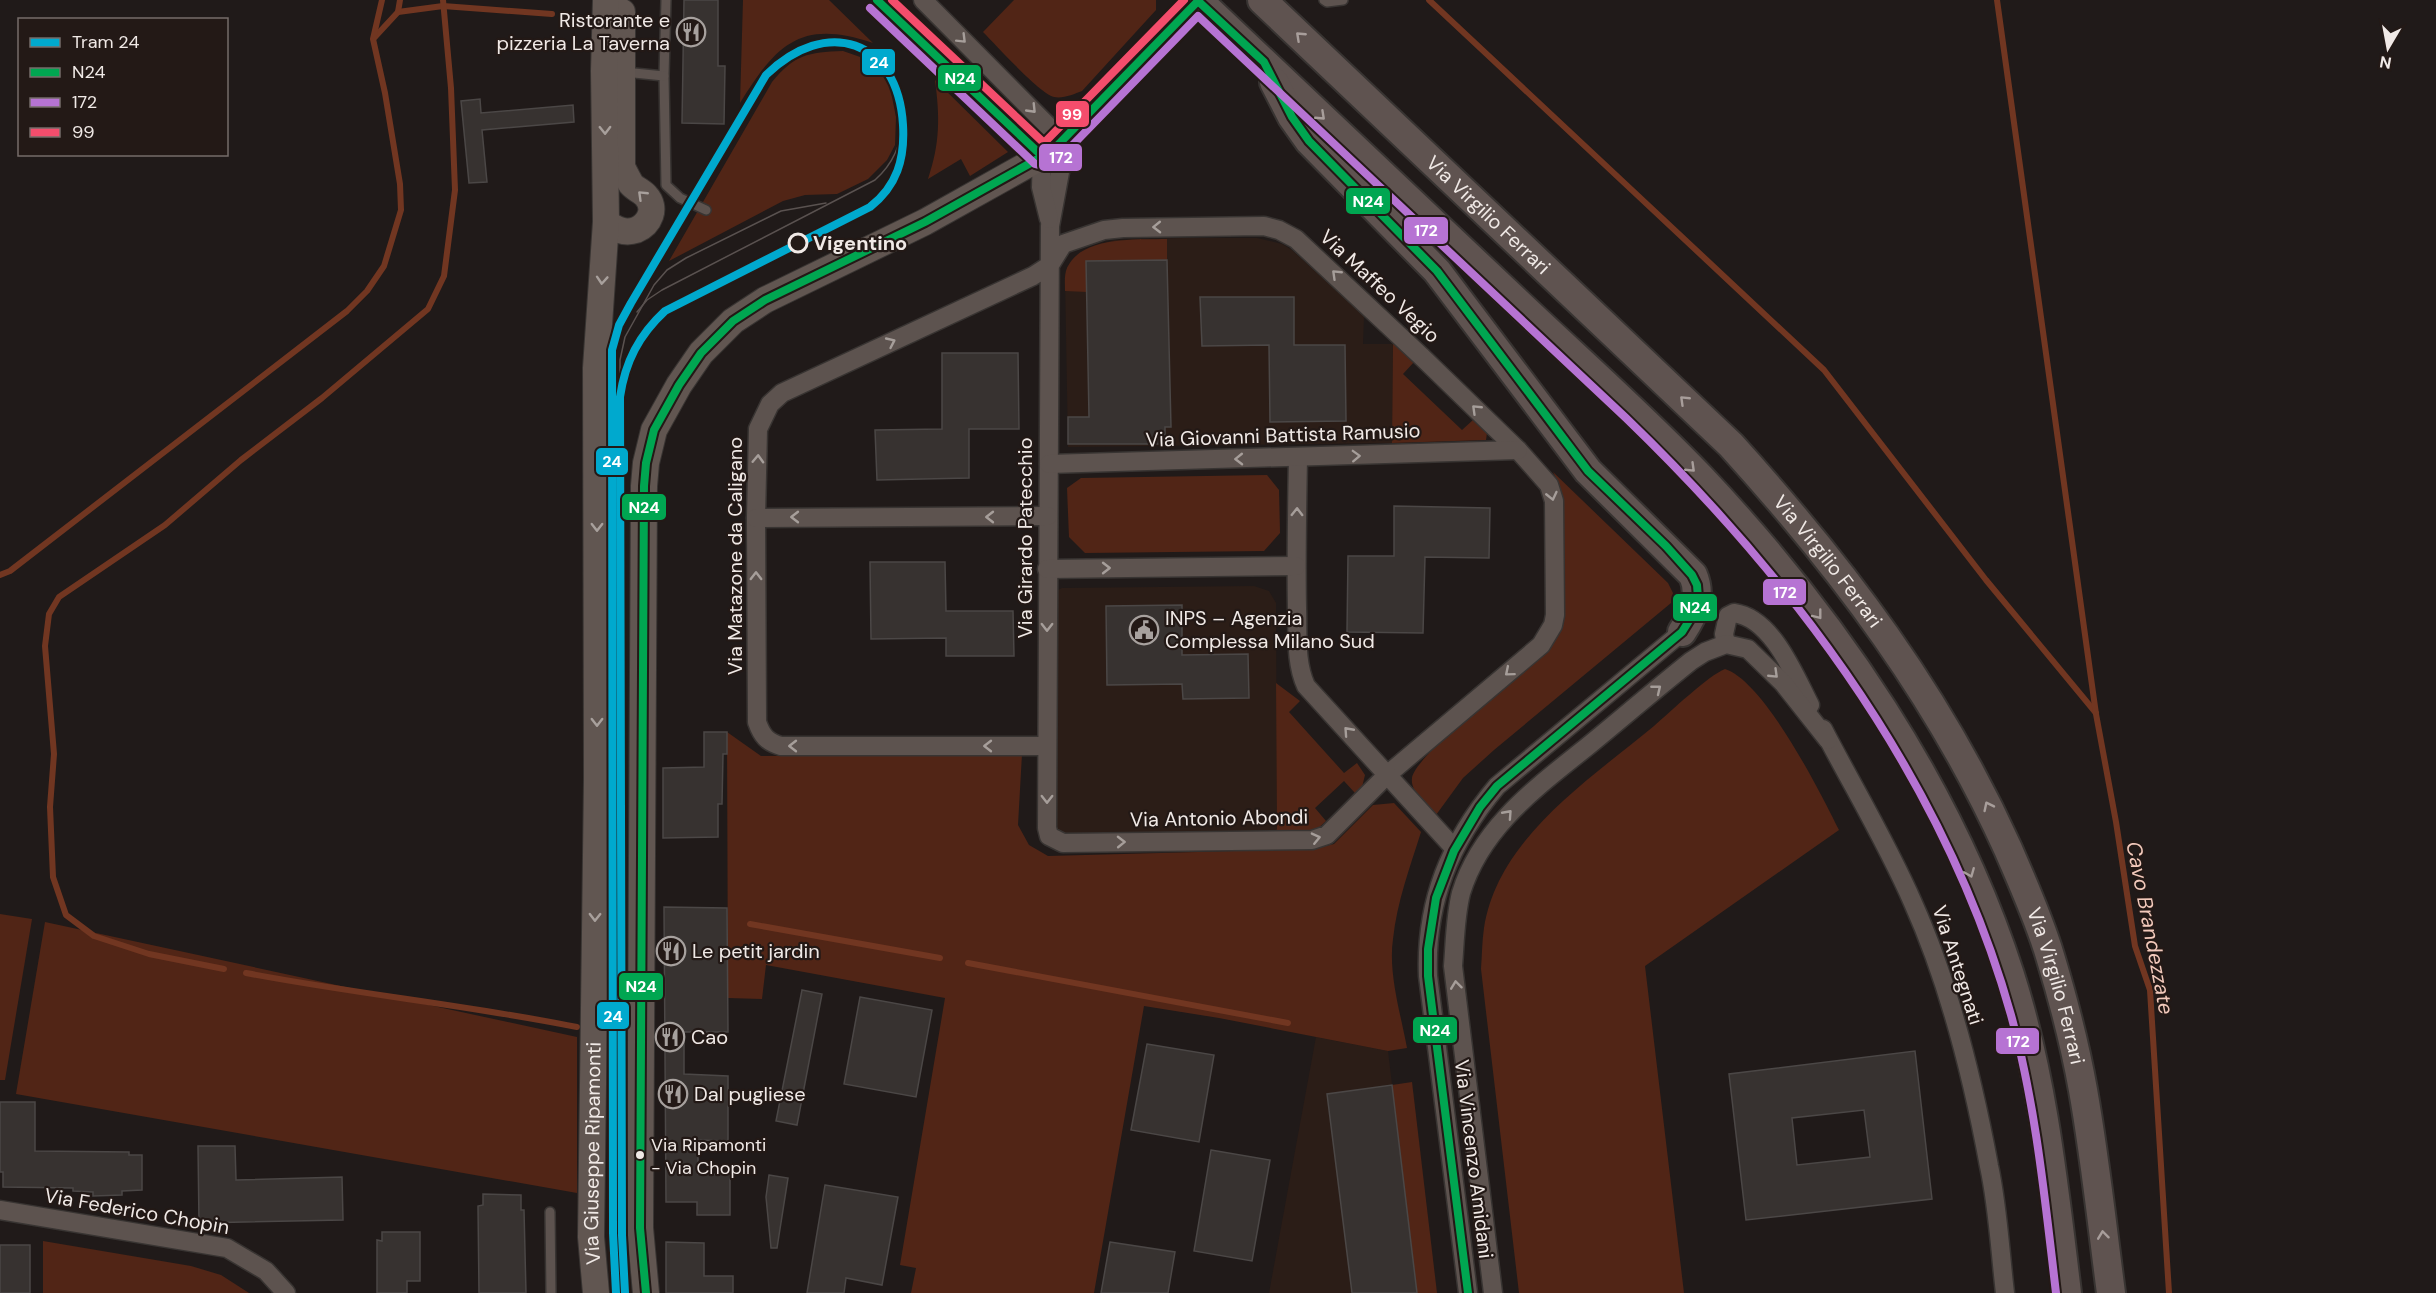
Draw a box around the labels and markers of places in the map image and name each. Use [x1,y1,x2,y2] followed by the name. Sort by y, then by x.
[496,7,670,56] place label: Ristorante e pizzeria La Taverna
[675,16,707,48] restaurant icon: Ristorante e pizzeria La Taverna
[813,230,907,256] place label: Vigentino
[788,233,808,253] marker: Vigentino
[1165,605,1375,654] place label: INPS – Agenzia Complessa Milano Sud
[1128,614,1160,646] public building icon: INPS – Agenzia Complessa Milano Sud
[655,935,687,967] restaurant icon: Le petit jardin
[692,938,820,964] place label: Le petit jardin
[654,1021,686,1053] restaurant icon: Cao
[691,1024,728,1050] place label: Cao
[657,1078,689,1110] restaurant icon: Dal pugliese
[694,1081,806,1107] place label: Dal pugliese
[651,1133,766,1180] place label: Via Ripamonti - Via Chopin
[634,1149,646,1161] marker: Via Ripamonti - Via Chopin

